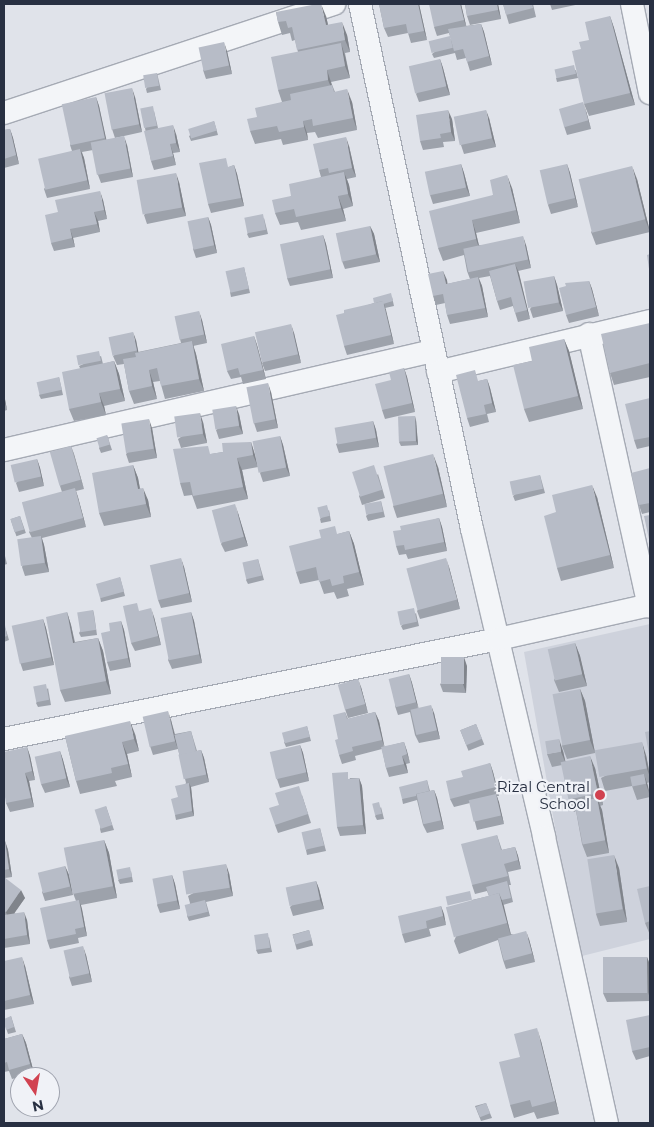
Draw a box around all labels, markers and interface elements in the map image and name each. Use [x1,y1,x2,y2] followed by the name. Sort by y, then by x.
[497,777,590,812] place label: Rizal Central School
[594,789,606,801] marker: Rizal Central School
[10,1067,60,1117] north arrow
[31,1096,45,1116] text: N

